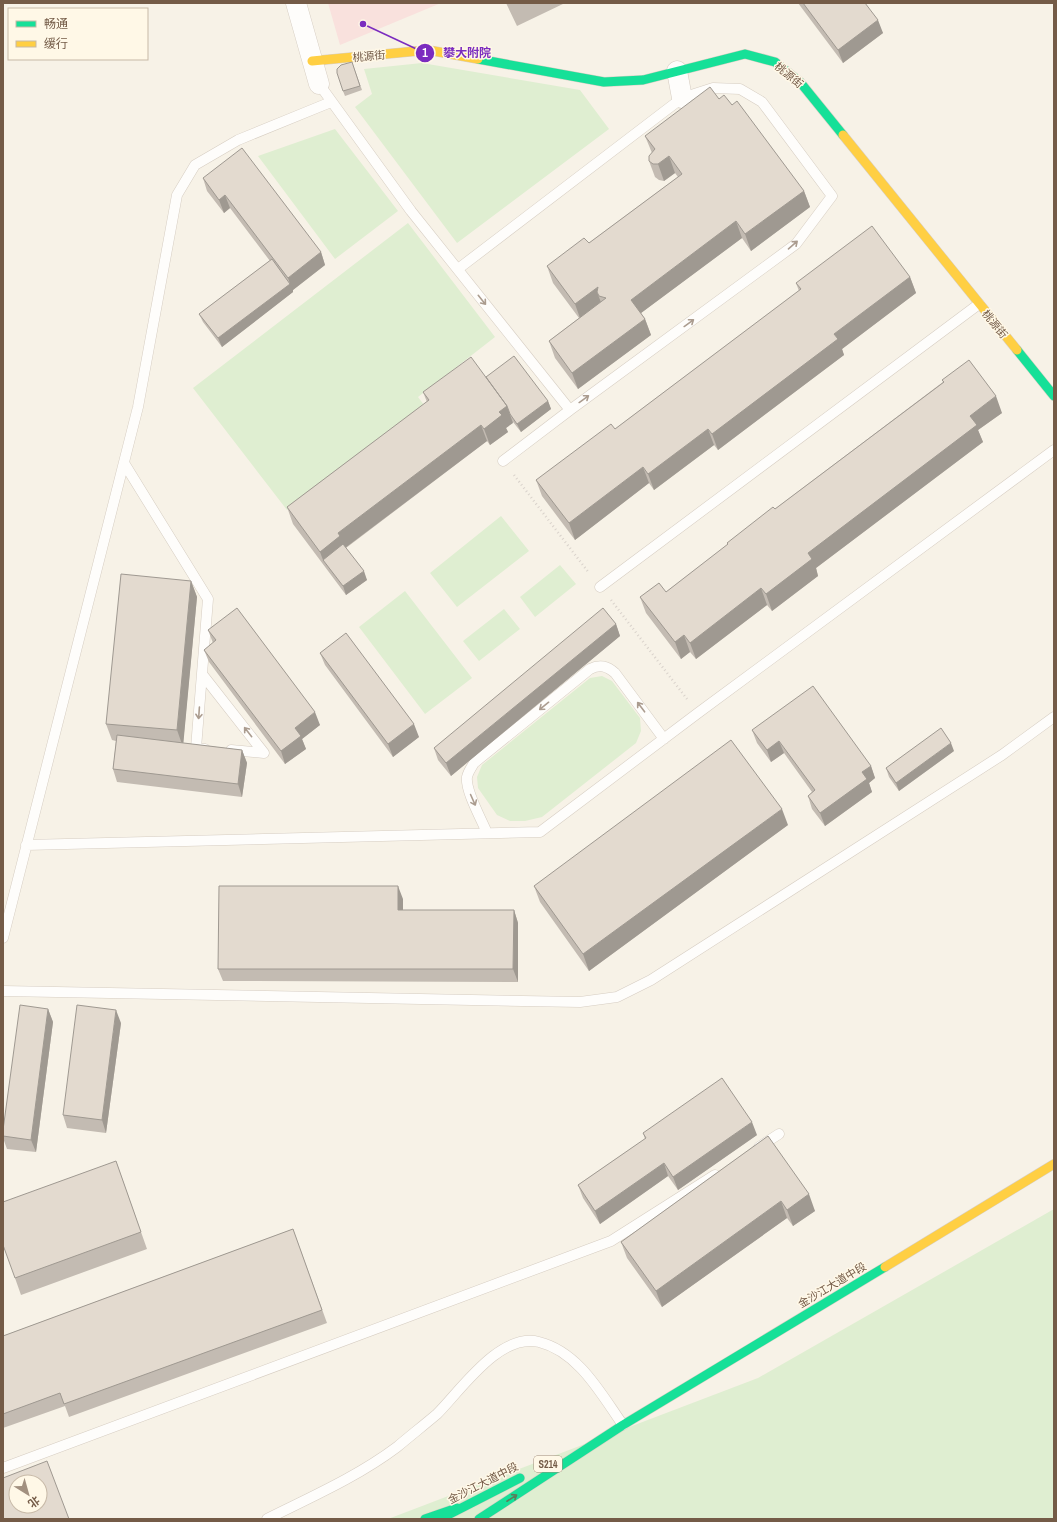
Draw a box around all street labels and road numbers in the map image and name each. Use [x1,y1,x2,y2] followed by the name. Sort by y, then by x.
[352,48,386,64] street label: 桃源街
[772,59,806,91] street label: 桃源街
[979,307,1011,341] street label: 桃源街
[795,1259,869,1311] street label: 金沙江大道中段
[534,1456,562,1472] road number: S214
[446,1459,520,1507] street label: 金沙江大道中段

